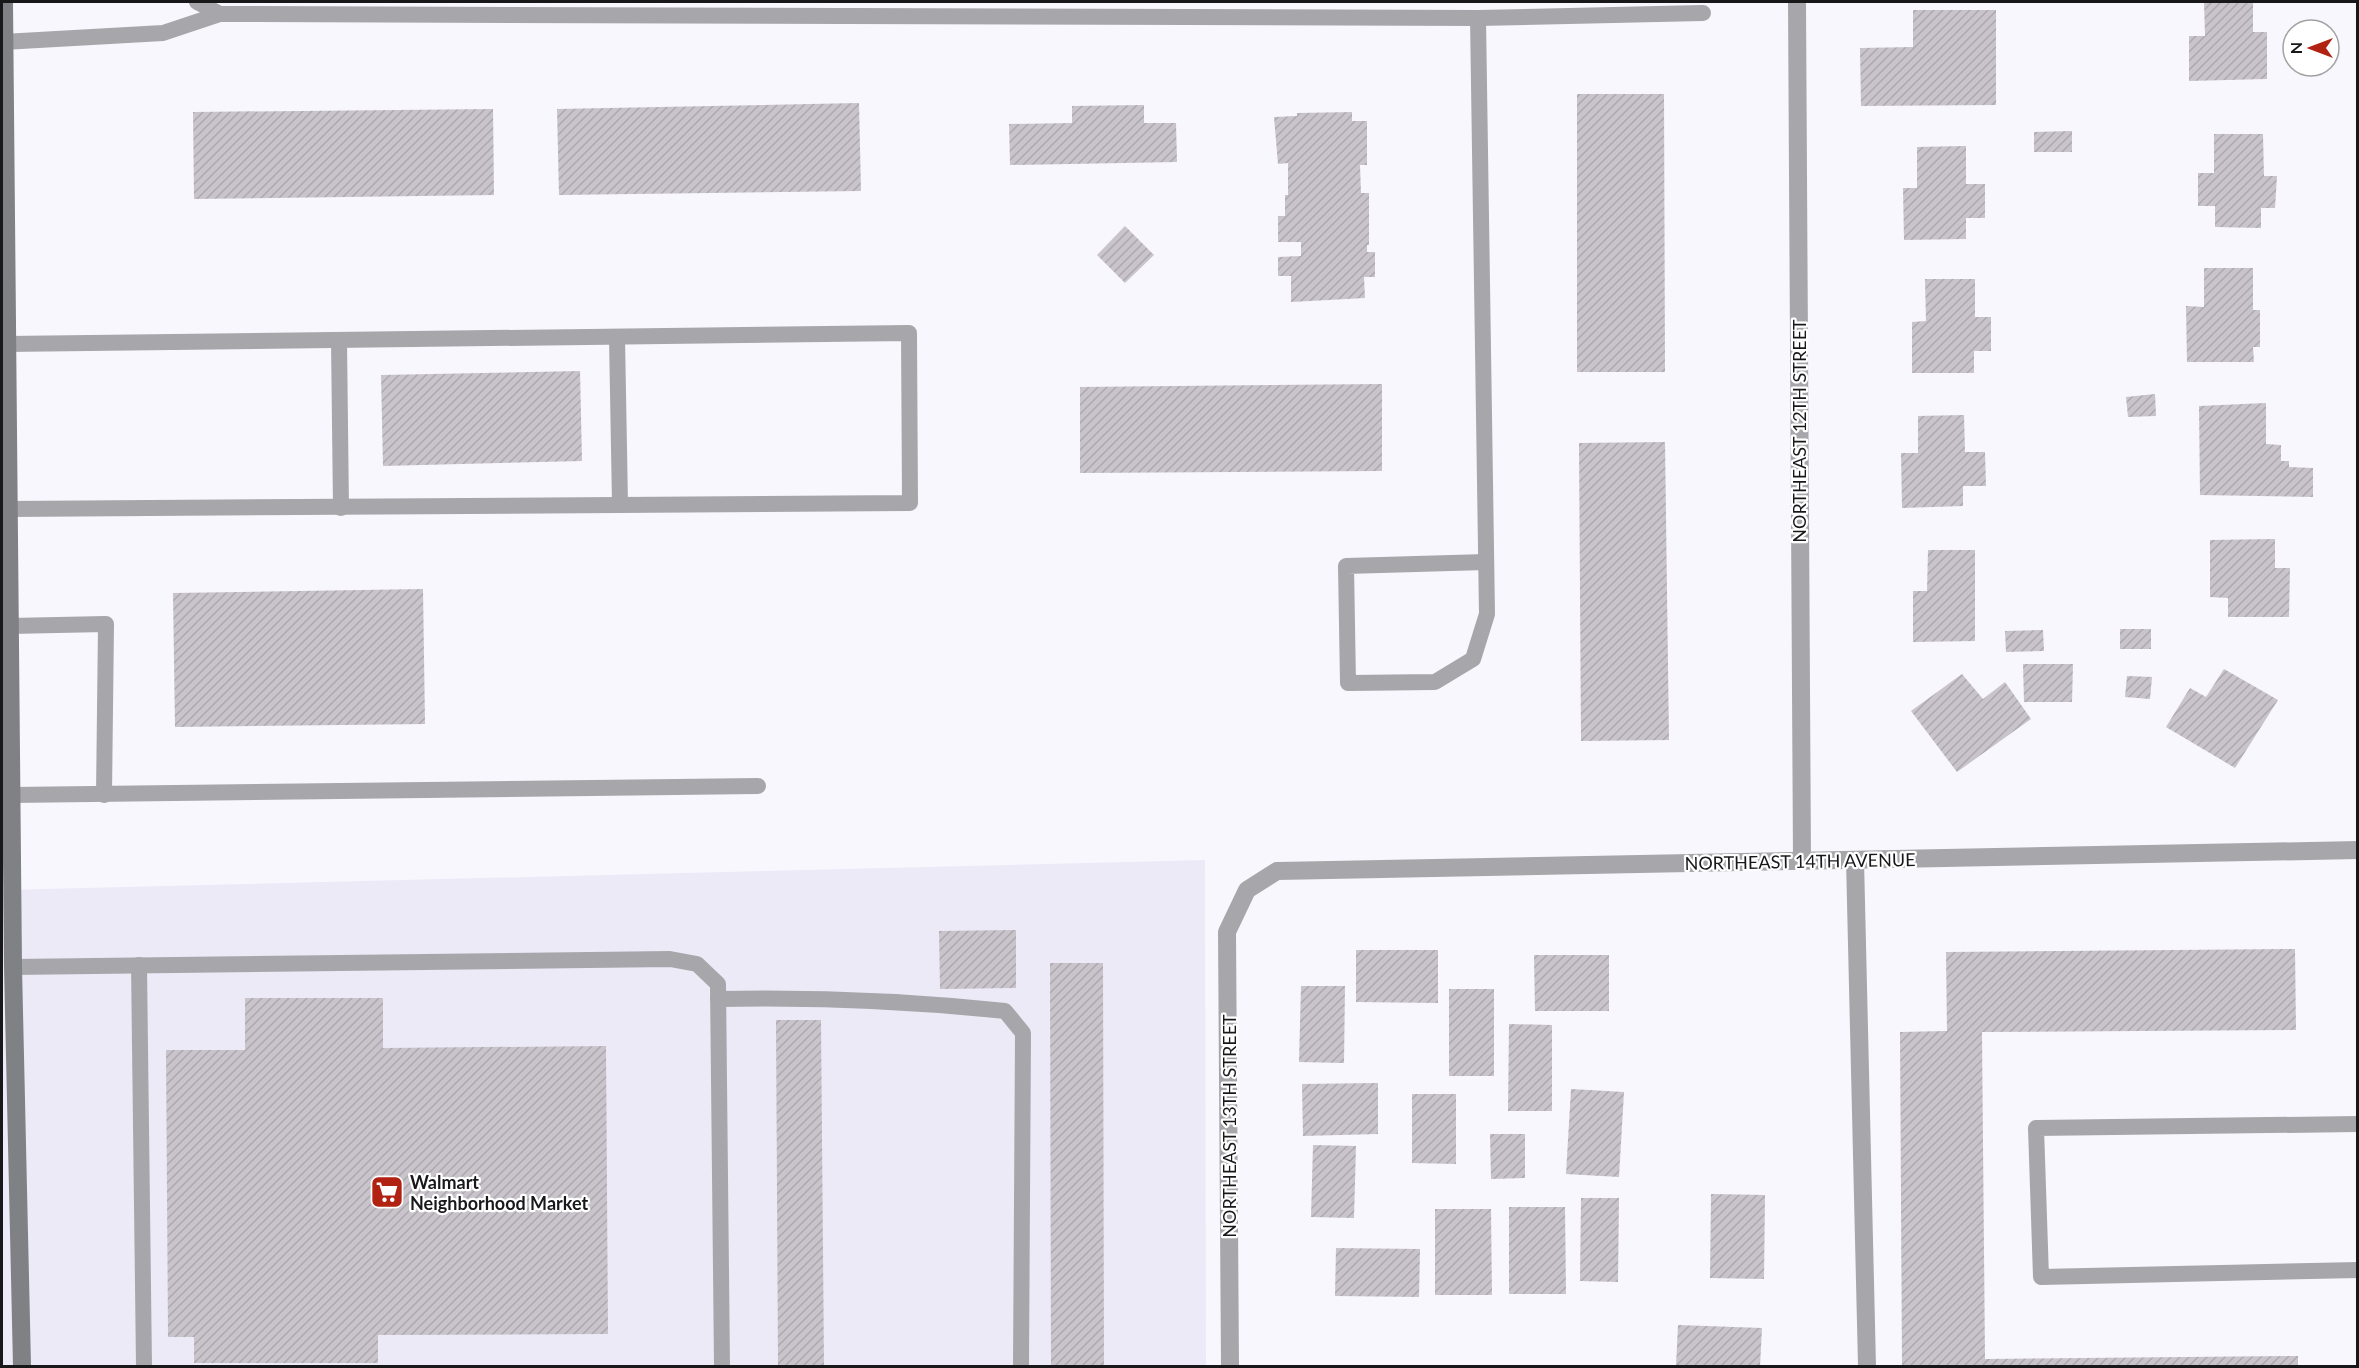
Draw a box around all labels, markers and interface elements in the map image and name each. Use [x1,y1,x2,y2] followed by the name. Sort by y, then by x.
[2281,18,2341,78] north arrow
[2286,42,2305,54] text: N
[1788,319,1810,543] street label: NORTHEAST 12TH STREET
[1684,848,1916,874] street label: NORTHEAST 14TH AVENUE
[1218,1014,1240,1238] street label: NORTHEAST 13TH STREET
[410,1171,588,1214] place label: Walmart Neighborhood Market
[369,1174,405,1210] supermarket icon: Walmart Neighborhood Market

